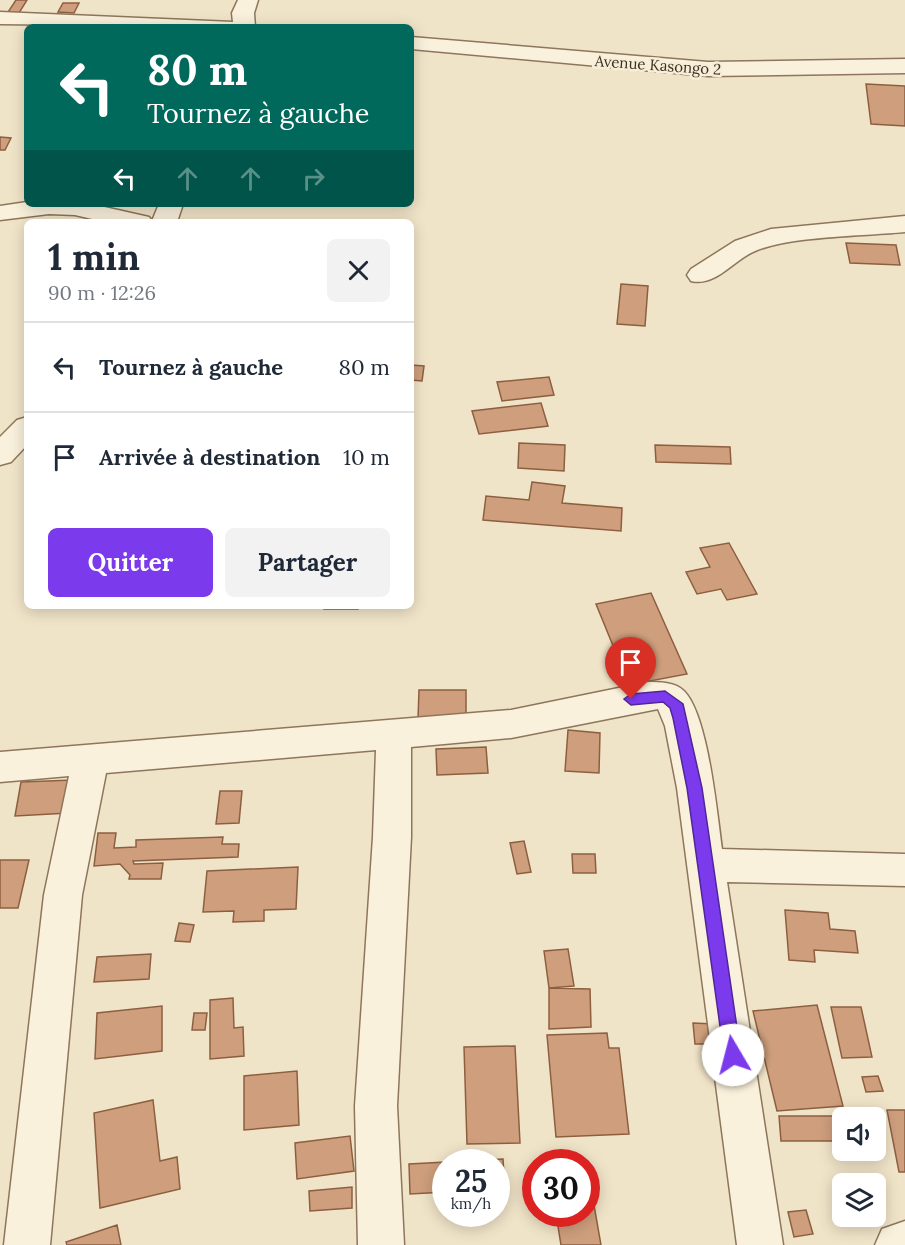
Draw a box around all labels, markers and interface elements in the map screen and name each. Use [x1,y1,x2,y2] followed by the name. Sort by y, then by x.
[147,43,247,97] text: 80 m
[48,48,126,126] icon: left
[593,51,722,79] street label: Avenue Kasongo 2
[147,96,370,130] text: Tournez à gauche
[108,162,141,195] icon: left
[171,162,204,195] icon: ahead
[234,162,267,195] icon: ahead
[297,162,330,195] icon: right
[48,234,140,280] text: 1 min
[327,239,390,302] button: close
[48,280,156,305] text: 90 m · 12:26
[48,351,81,384] icon: left
[99,353,283,381] text: Tournez à gauche
[339,353,390,381] text: 80 m
[48,441,81,474] icon: arrive
[99,443,320,471] text: Arrivée à destination
[343,443,390,471] text: 10 m
[48,528,213,597] button: Quitter
[225,528,390,597] button: Partager
[605,637,656,699] pin
[614,646,647,679] icon: arrive
[701,1023,765,1087] position arrow
[832,1107,886,1227] map controls
[832,1107,886,1161] button: sound
[522,1149,600,1227] speed limit sign: 30
[455,1162,487,1200] text: 25
[832,1173,886,1227] button: layers
[451,1194,491,1213] text: km/h

